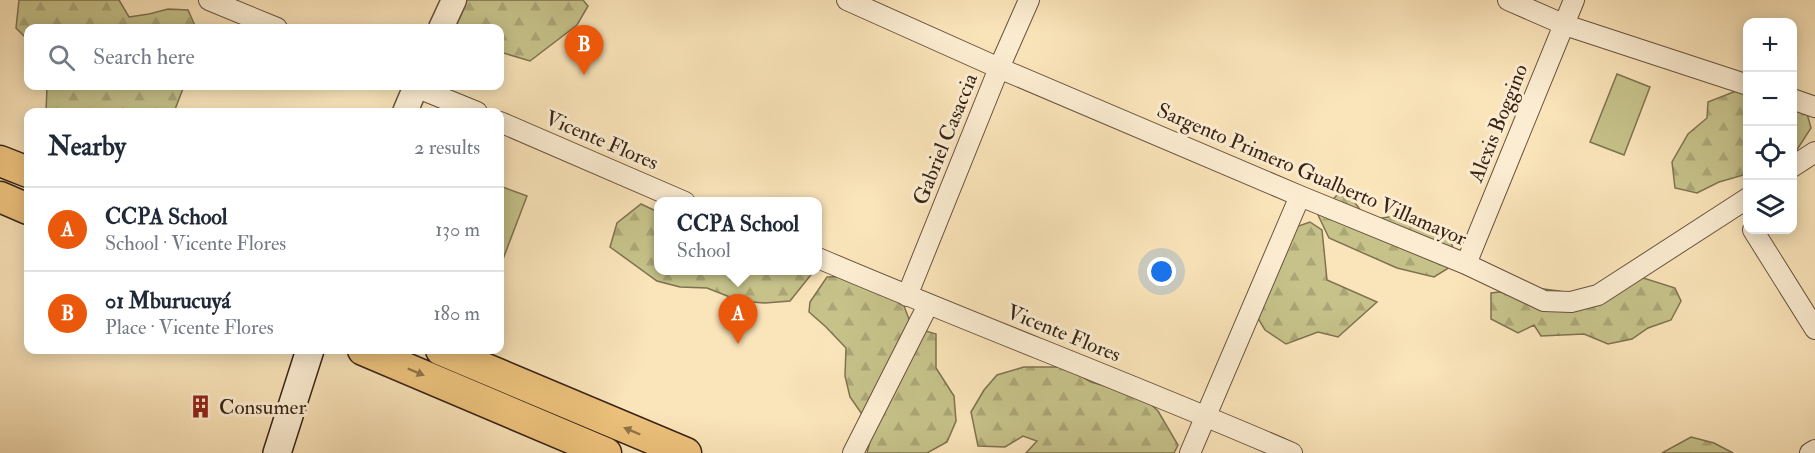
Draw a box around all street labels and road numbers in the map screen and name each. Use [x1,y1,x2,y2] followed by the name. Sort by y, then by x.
[1462,60,1534,187] street label: Alexis Boggino
[907,69,984,209] street label: Gabriel Casaccia
[1153,97,1471,252] street label: Sargento Primero Gualberto Villamayor
[541,104,663,176] street label: Vicente Flores
[1003,298,1125,369] street label: Vicente Flores

